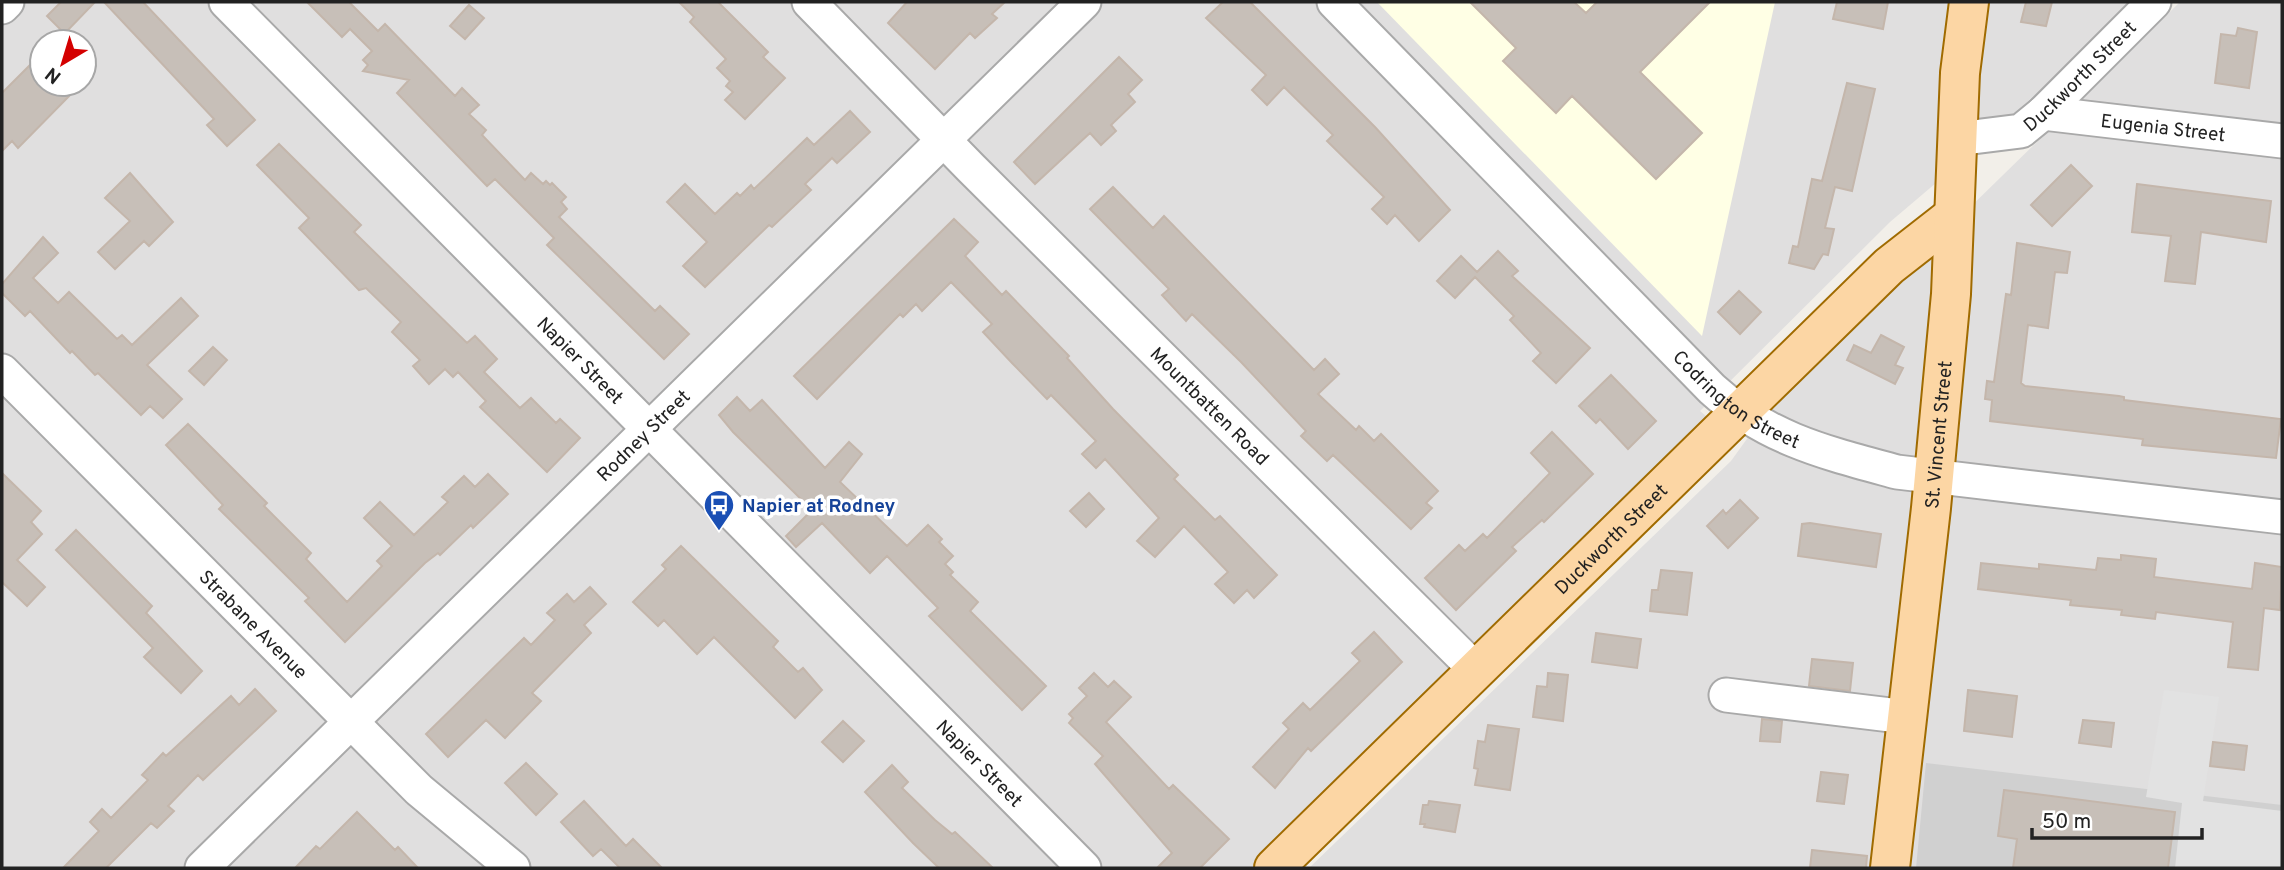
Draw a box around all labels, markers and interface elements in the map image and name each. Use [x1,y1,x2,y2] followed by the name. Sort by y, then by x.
[2019,16,2142,138] street label: Duckworth Street
[28,28,98,98] north arrow
[41,61,67,88] text: N
[2099,110,2227,148] street label: Eugenia Street
[531,313,628,410] street label: Napier Street
[1144,343,1273,471] street label: Mountbatten Road
[1667,346,1803,455] street label: Codrington Street
[1921,360,1959,510] street label: St. Vincent Street
[593,385,696,488] street label: Rodney Street
[1550,479,1674,601] street label: Duckworth Street
[702,488,736,532] bus stop icon: Napier at Rodney
[742,495,895,519] place label: Napier at Rodney
[193,566,312,685] street label: Strabane Avenue
[930,716,1027,813] street label: Napier Street
[2032,796,2202,840] scale bar
[2042,809,2091,836] text: 50 m

